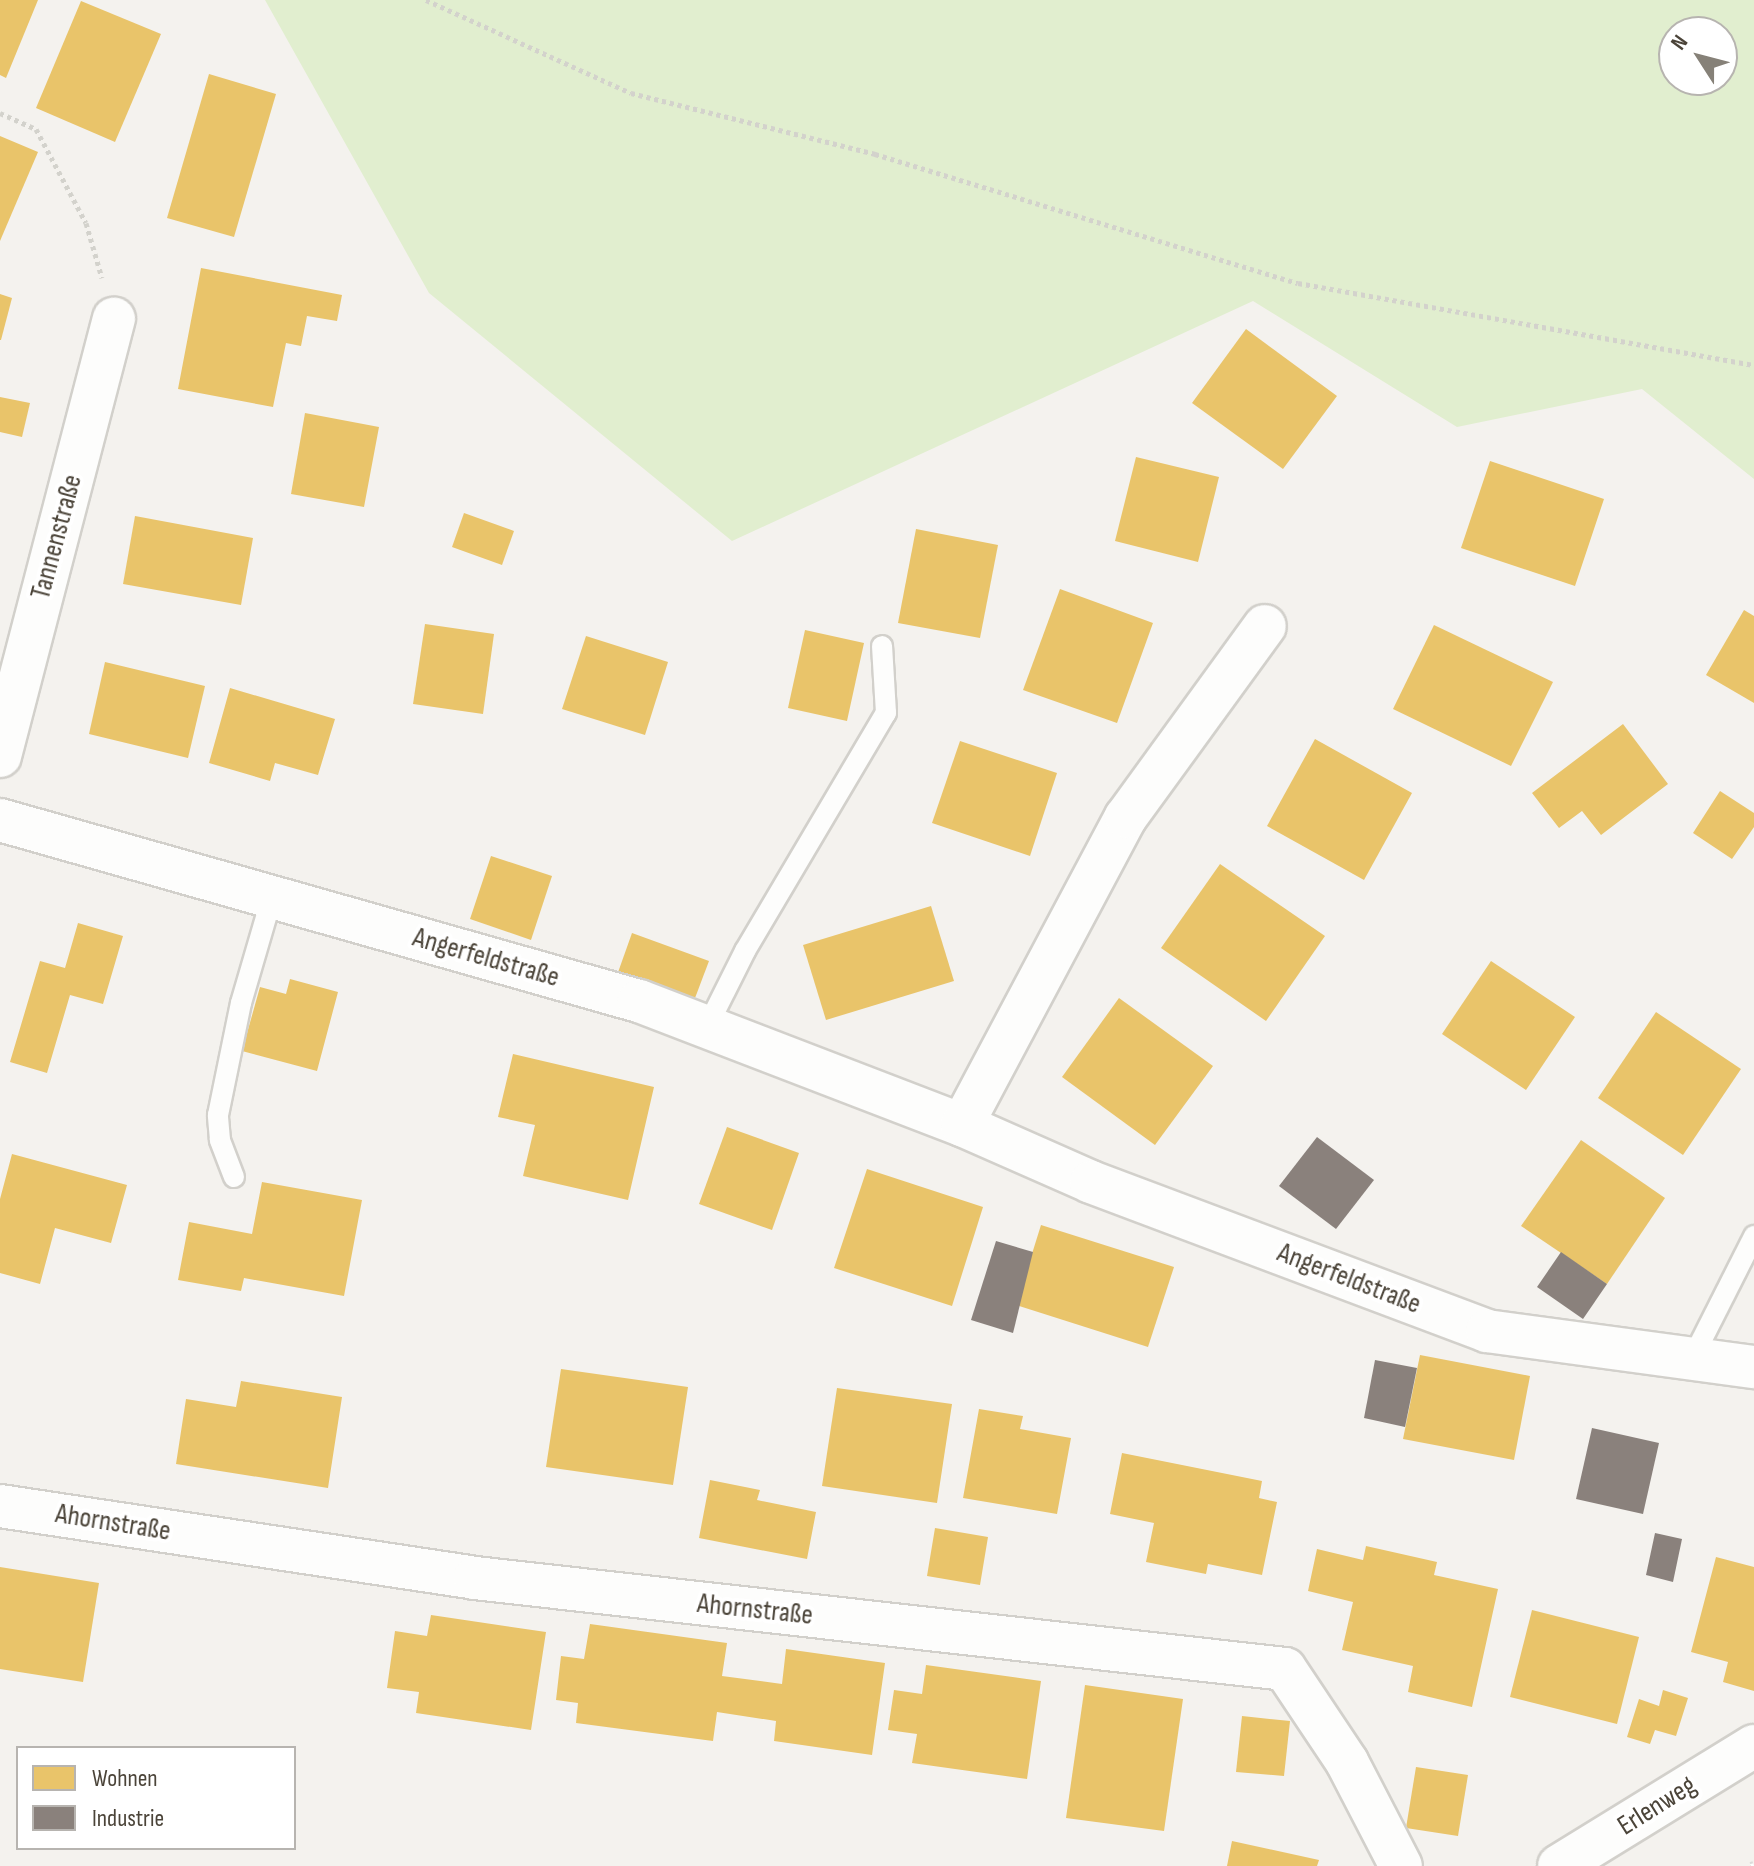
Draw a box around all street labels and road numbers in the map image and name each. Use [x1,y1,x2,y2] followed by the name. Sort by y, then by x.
[24,471,90,603] street label: Tannenstraße
[409,921,563,995] street label: Angerfeldstraße
[1273,1236,1425,1322] street label: Angerfeldstraße
[53,1497,173,1549] street label: Ahornstraße
[696,1587,814,1633] street label: Ahornstraße
[1612,1769,1702,1843] street label: Erlenweg

